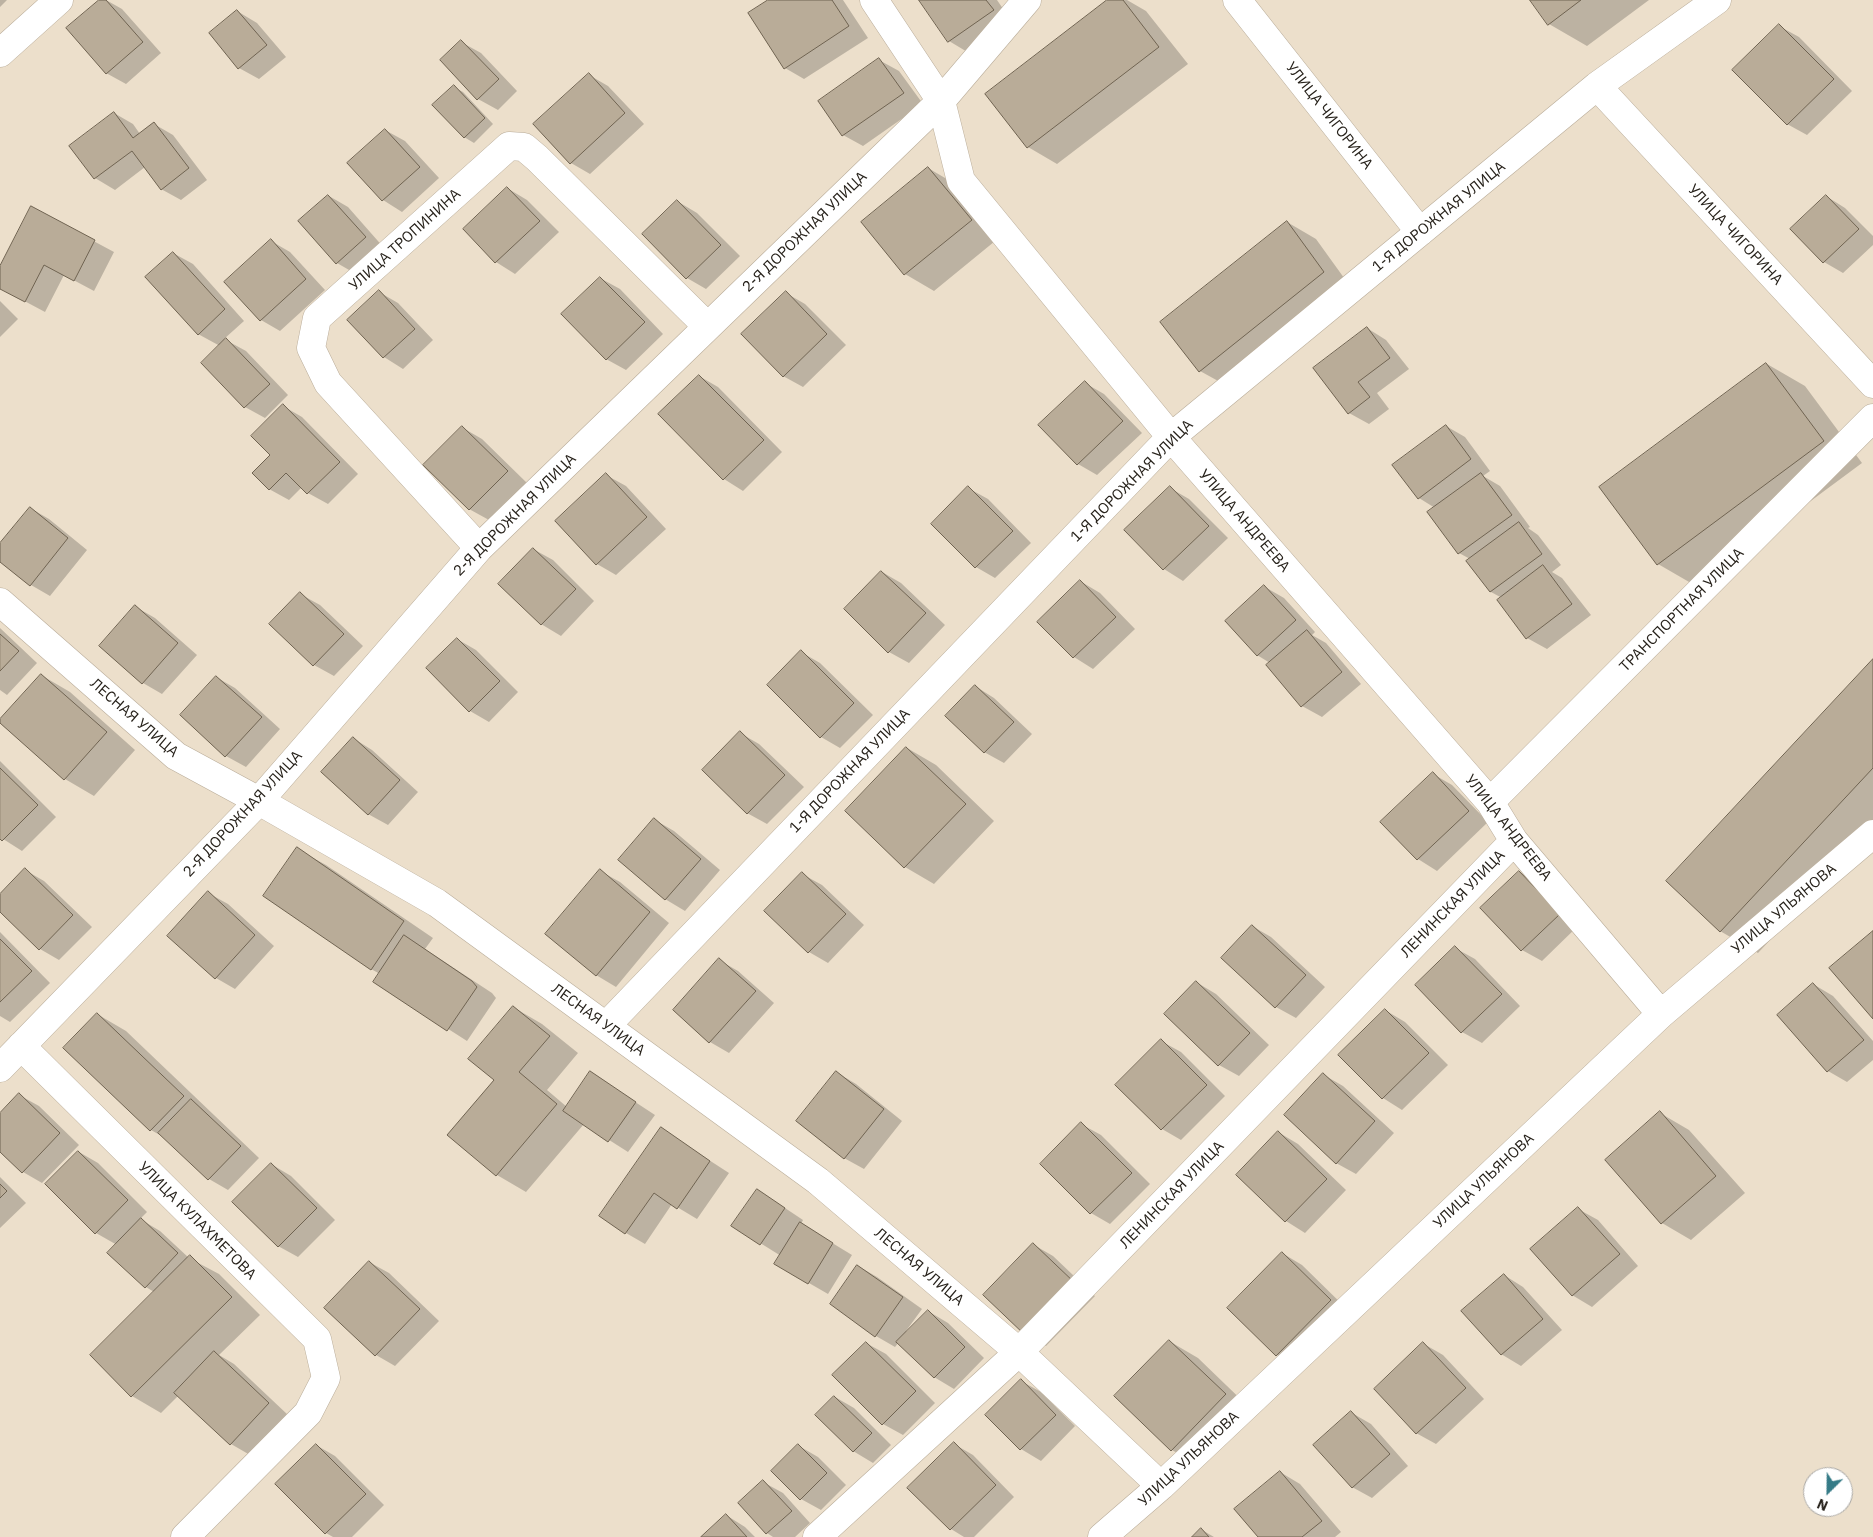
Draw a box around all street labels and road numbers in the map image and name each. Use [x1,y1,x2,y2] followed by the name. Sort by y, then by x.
[1282,59,1376,173] street label: УЛИЦА ЧИГОРИНА
[1369,158,1509,276] street label: 1-Я ДОРОЖНАЯ УЛИЦА
[739,168,871,296] street label: 2-Я ДОРОЖНАЯ УЛИЦА
[1684,181,1786,289] street label: УЛИЦА ЧИГОРИНА
[346,185,464,295] street label: УЛИЦА ТРОПИНИНА
[1067,416,1197,546] street label: 1-Я ДОРОЖНАЯ УЛИЦА
[450,450,580,580] street label: 2-Я ДОРОЖНАЯ УЛИЦА
[1195,466,1293,576] street label: УЛИЦА АНДРЕЕВА
[1616,544,1748,676] street label: ТРАНСПОРТНАЯ УЛИЦА
[86,675,182,761] street label: ЛЕСНАЯ УЛИЦА
[786,705,914,837] street label: 1-Я ДОРОЖНАЯ УЛИЦА
[180,747,306,881] street label: 2-Я ДОРОЖНАЯ УЛИЦА
[1461,771,1555,885] street label: УЛИЦА АНДРЕЕВА
[1397,847,1509,961] street label: ЛЕНИНСКАЯ УЛИЦА
[1728,860,1840,958] street label: УЛИЦА УЛЬЯНОВА
[548,980,648,1060] street label: ЛЕСНАЯ УЛИЦА
[1430,1130,1538,1232] street label: УЛИЦА УЛЬЯНОВА
[1116,1138,1228,1252] street label: ЛЕНИНСКАЯ УЛИЦА
[134,1158,260,1284] street label: УЛИЦА КУЛАХМЕТОВА
[871,1224,967,1310] street label: ЛЕСНАЯ УЛИЦА
[1135,1408,1243,1510] street label: УЛИЦА УЛЬЯНОВА

